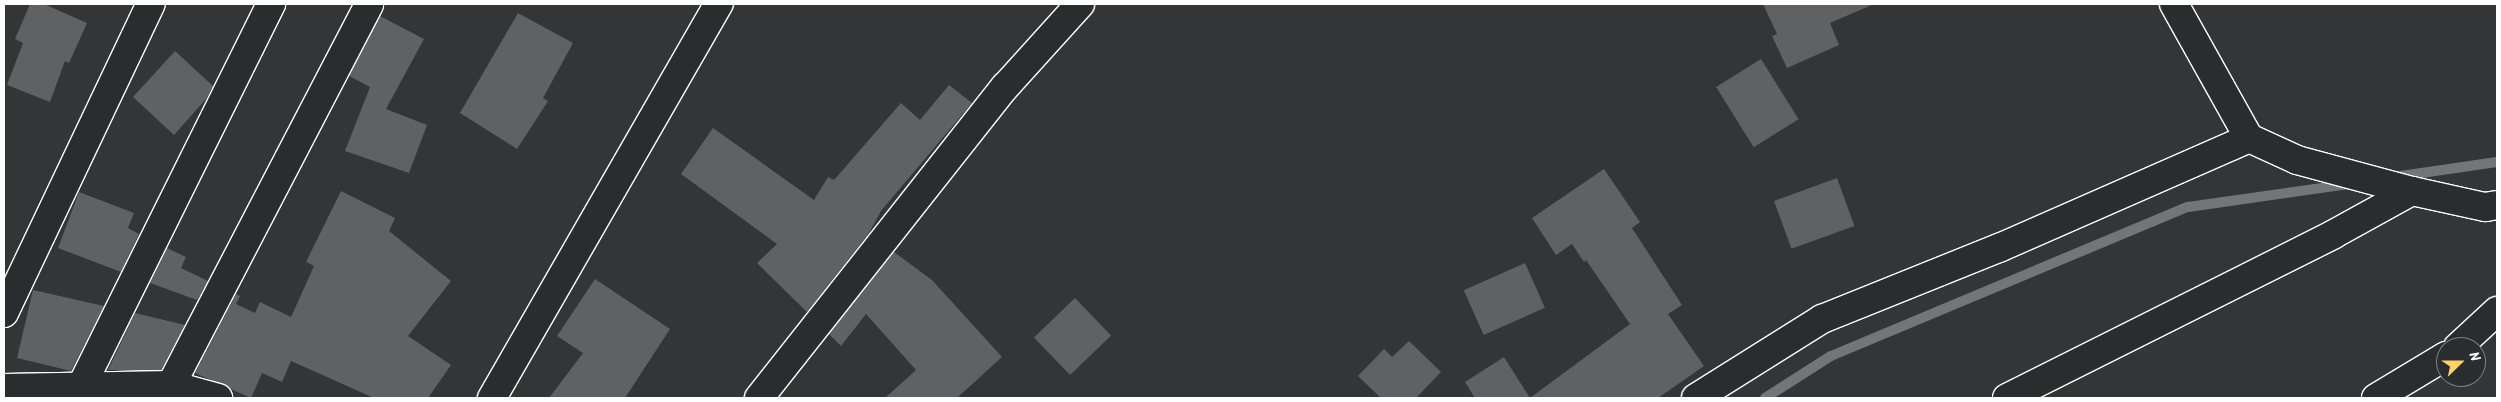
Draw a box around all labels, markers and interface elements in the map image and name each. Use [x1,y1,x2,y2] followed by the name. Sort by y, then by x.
[2436,337,2486,387] north arrow
[2462,349,2486,365] text: N

